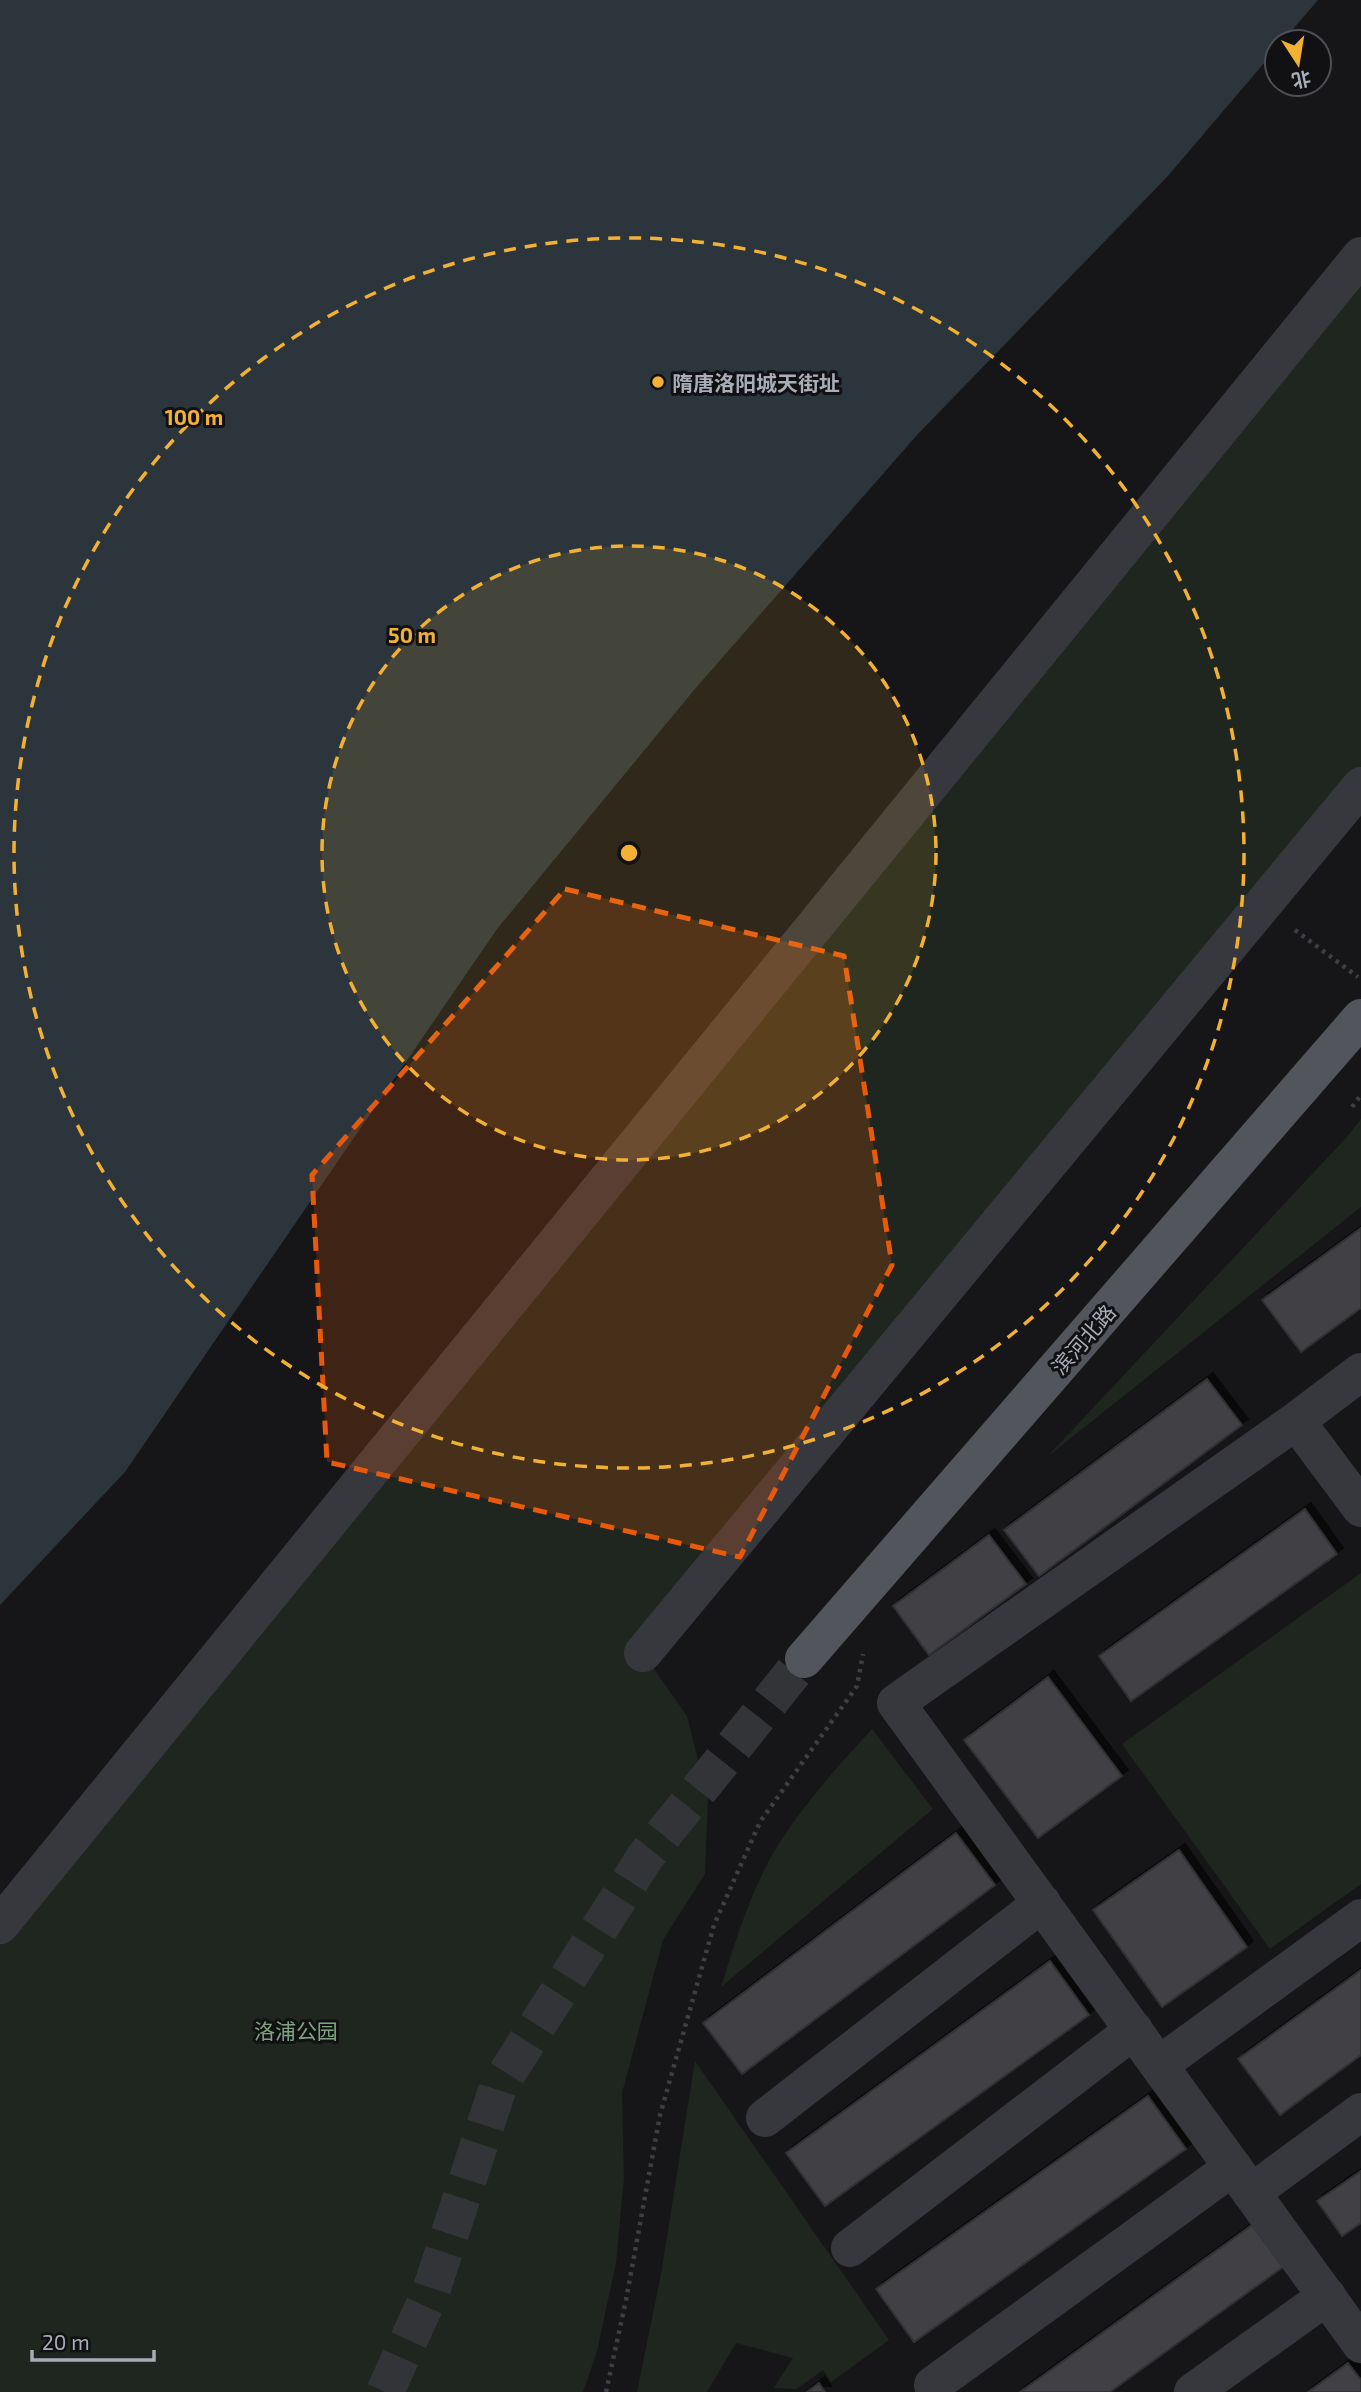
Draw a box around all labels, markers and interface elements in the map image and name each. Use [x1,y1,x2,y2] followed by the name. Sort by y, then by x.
[1263,28,1333,98] north arrow
[1290,67,1313,93] text: 北
[672,370,840,395] place label: 隋唐洛阳城天街址
[650,374,666,390] marker: 隋唐洛阳城天街址
[165,404,223,429] text: 100 m
[388,622,436,647] text: 50 m
[617,841,641,865] centre of rings
[1046,1299,1120,1379] street label: 滨河北路
[254,2018,338,2043] park label: 洛浦公园
[32,2318,154,2362] scale bar
[42,2329,90,2354] text: 20 m

